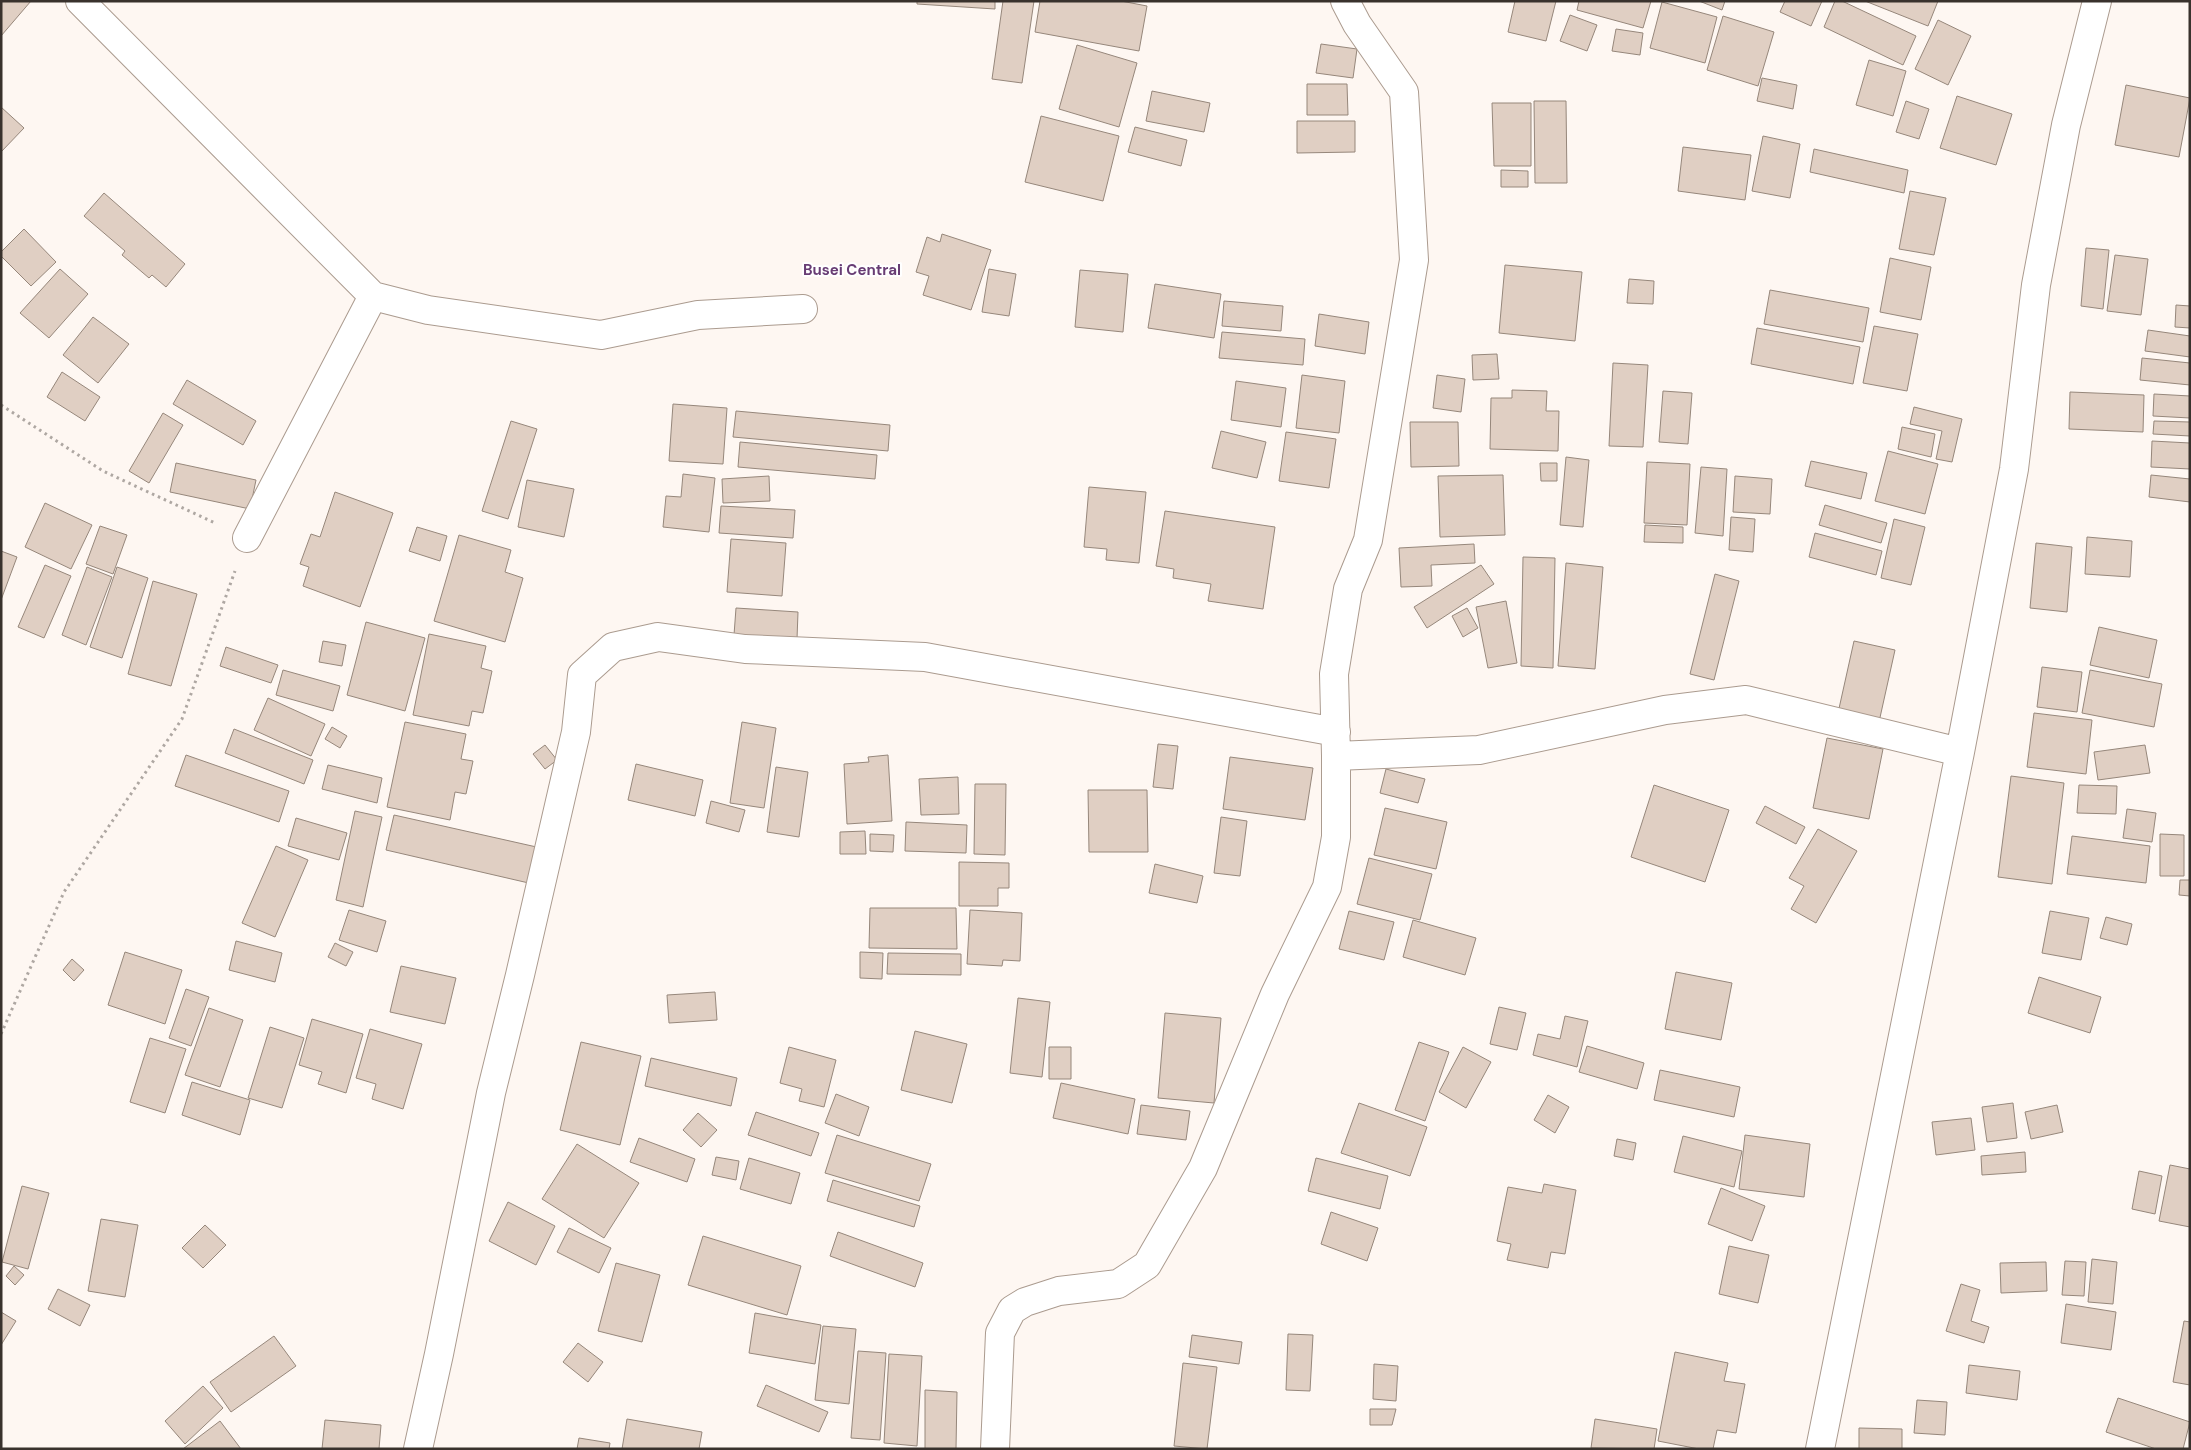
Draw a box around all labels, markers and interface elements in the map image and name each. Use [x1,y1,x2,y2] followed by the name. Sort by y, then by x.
[803,260,901,280] district label: Busei Central

